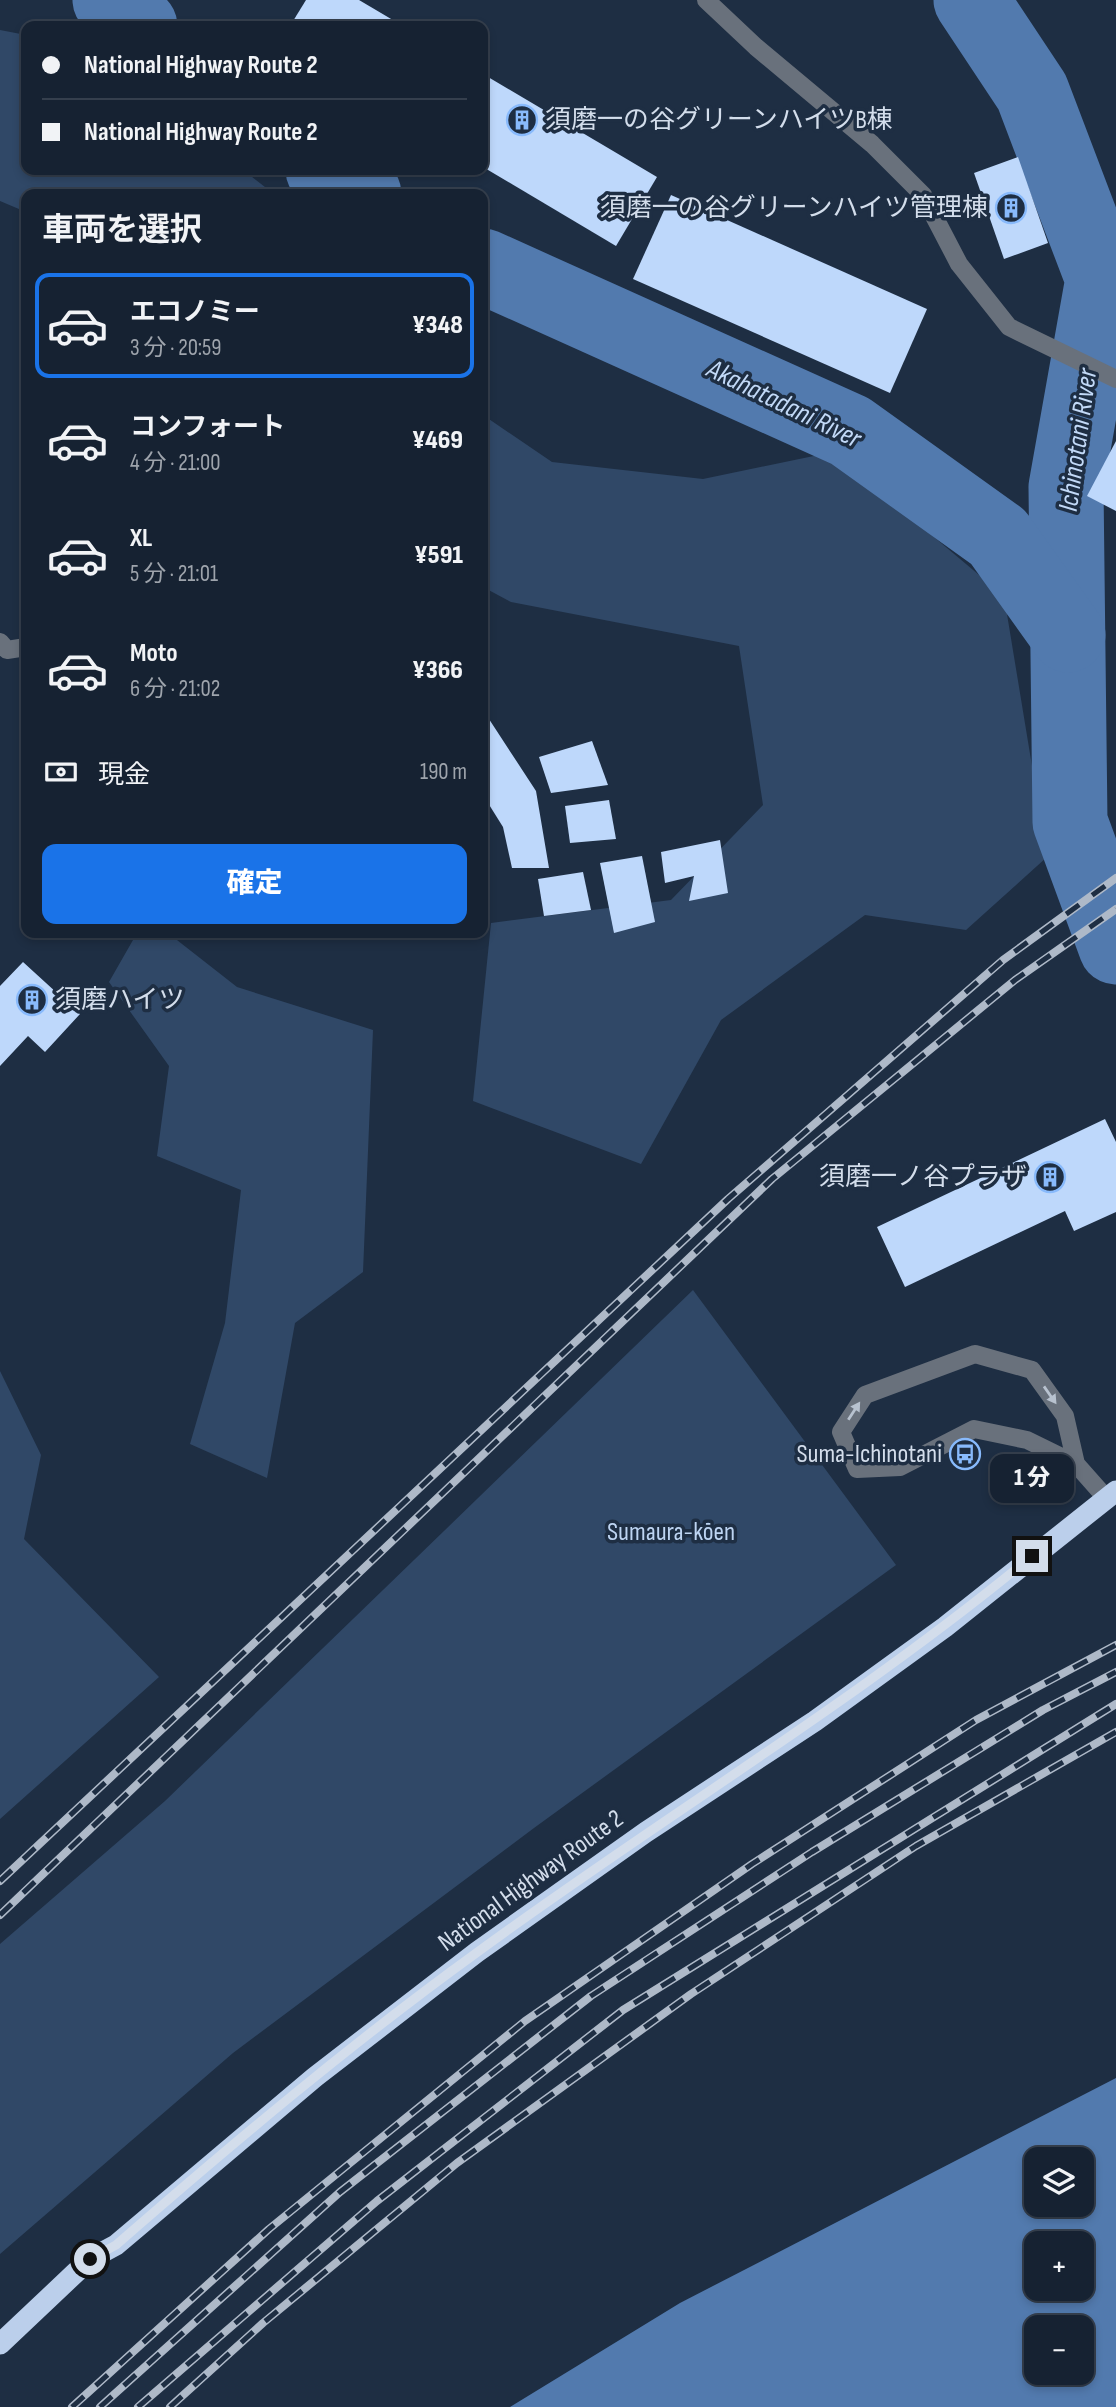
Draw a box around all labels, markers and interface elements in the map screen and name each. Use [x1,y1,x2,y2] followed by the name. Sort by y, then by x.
[84,50,318,81] text: National Highway Route 2
[505,103,539,137] building icon: 須磨一の谷グリーンハイツB棟
[545,105,893,136] place label: 須磨一の谷グリーンハイツB棟
[84,117,318,148] text: National Highway Route 2
[994,191,1028,225] building icon: 須磨一の谷グリーンハイツ管理棟
[600,193,988,224] place label: 須磨一の谷グリーンハイツ管理棟
[42,211,202,250] text: 車両を選択
[46,294,109,357] icon: car
[130,297,260,328] text: エコノミー
[412,310,463,341] text: ¥348
[130,334,221,362] text: 3 分 · 20:59
[701,352,867,456] water label: Akahatadani River
[1052,365,1105,514] water label: Ichinotani River
[46,409,109,472] icon: car
[130,412,285,443] text: コンフォート
[412,425,463,456] text: ¥469
[130,449,221,477] text: 4 分 · 21:00
[130,523,152,554] text: XL
[46,524,109,587] icon: car
[414,540,463,571] text: ¥591
[130,560,218,588] text: 5 分 · 21:01
[130,638,178,669] text: Moto
[46,639,109,702] icon: car
[412,655,463,686] text: ¥366
[130,675,220,703] text: 6 分 · 21:02
[42,753,80,791] icon: cash
[420,758,467,786] text: 190 m
[98,760,150,791] text: 現金
[42,844,467,924] button: 確定
[15,983,49,1017] building icon: 須磨ハイツ
[55,985,184,1016] place label: 須磨ハイツ
[1033,1160,1067,1194] building icon: 須磨一ノ谷プラザ
[819,1162,1027,1193] place label: 須磨一ノ谷プラザ
[1043,1386,1057,1404] one-way arrow
[848,1401,861,1421] one-way arrow
[948,1437,982,1471] bus stop icon: Suma-Ichinotani
[796,1439,942,1470] place label: Suma-Ichinotani
[990,1454,1074,1504] callout: 1 分
[1014,1464,1050,1492] text: 1 分
[607,1517,735,1548] park label: Sumaura-kōen
[1016,1540,1048,1572] route end
[432,1803,630,1959] street label: National Highway Route 2
[1024,2147,1094,2385] map controls
[1024,2147,1094,2217] button: layers
[1024,2231,1094,2301] button: +
[74,2243,106,2275] route start
[1024,2315,1094,2385] button: −

